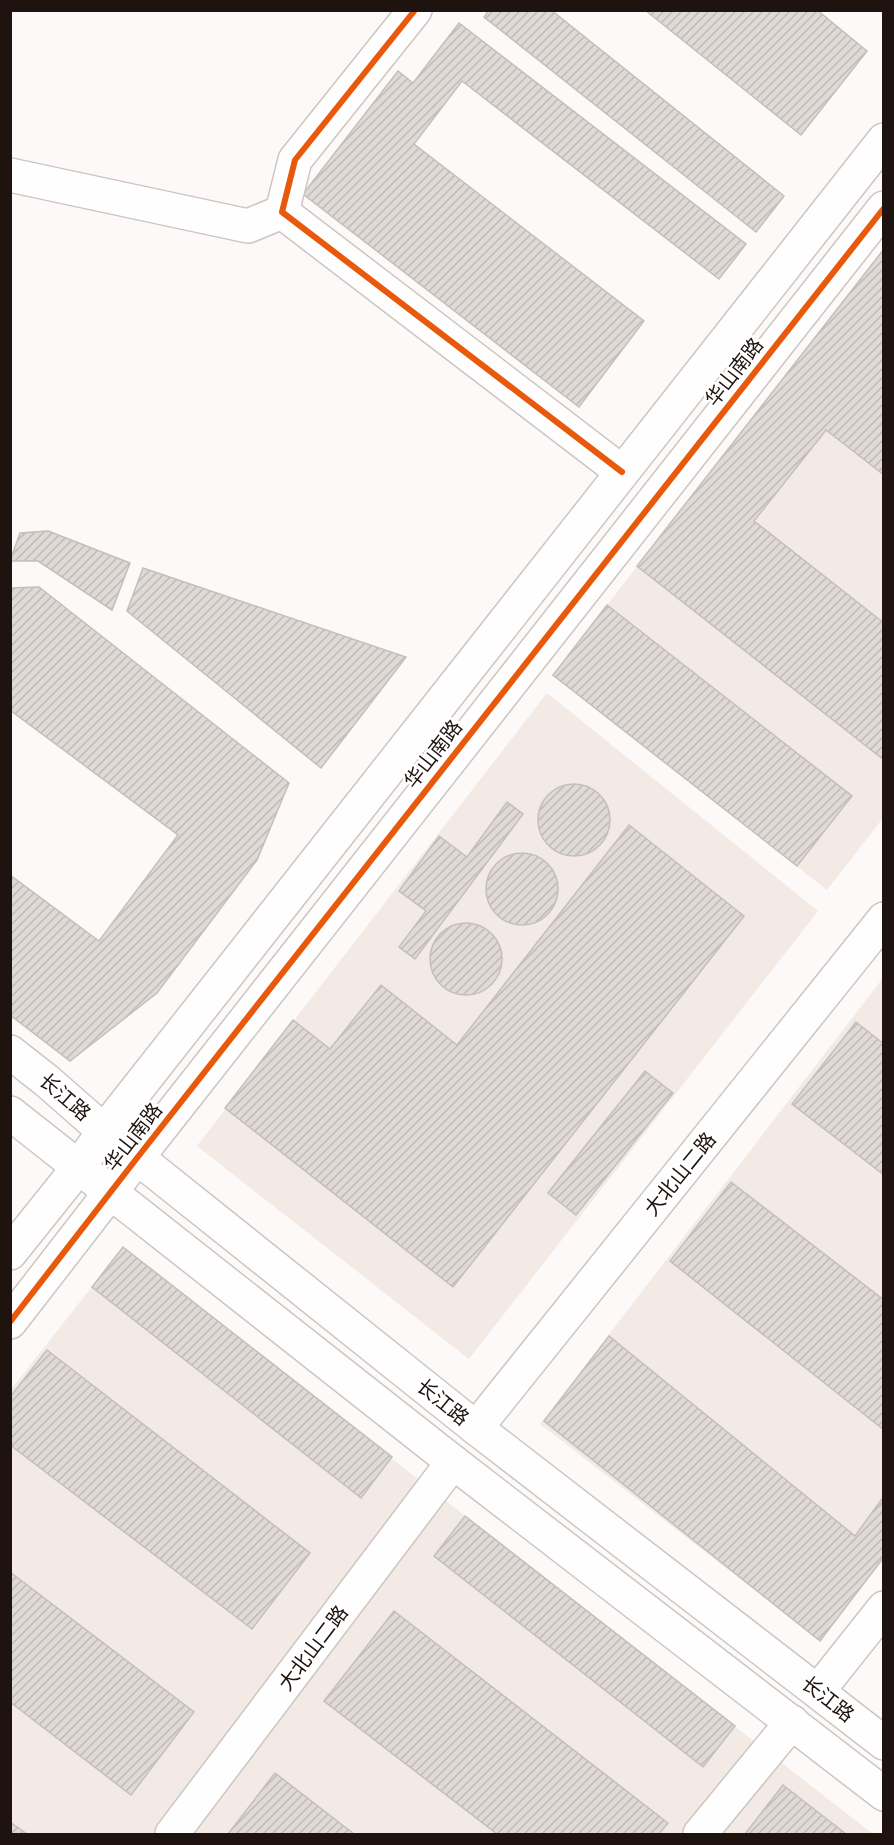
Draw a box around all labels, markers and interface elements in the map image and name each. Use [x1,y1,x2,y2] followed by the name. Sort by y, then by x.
[700,333,768,411] street label: 华山南路
[399,715,467,793] street label: 华山南路
[34,1068,96,1126] street label: 长江路
[99,1098,167,1176] street label: 华山南路
[639,1128,721,1220] street label: 大北山二路
[412,1374,474,1430] street label: 长江路
[273,1601,353,1695] street label: 大北山二路
[797,1671,859,1727] street label: 长江路

